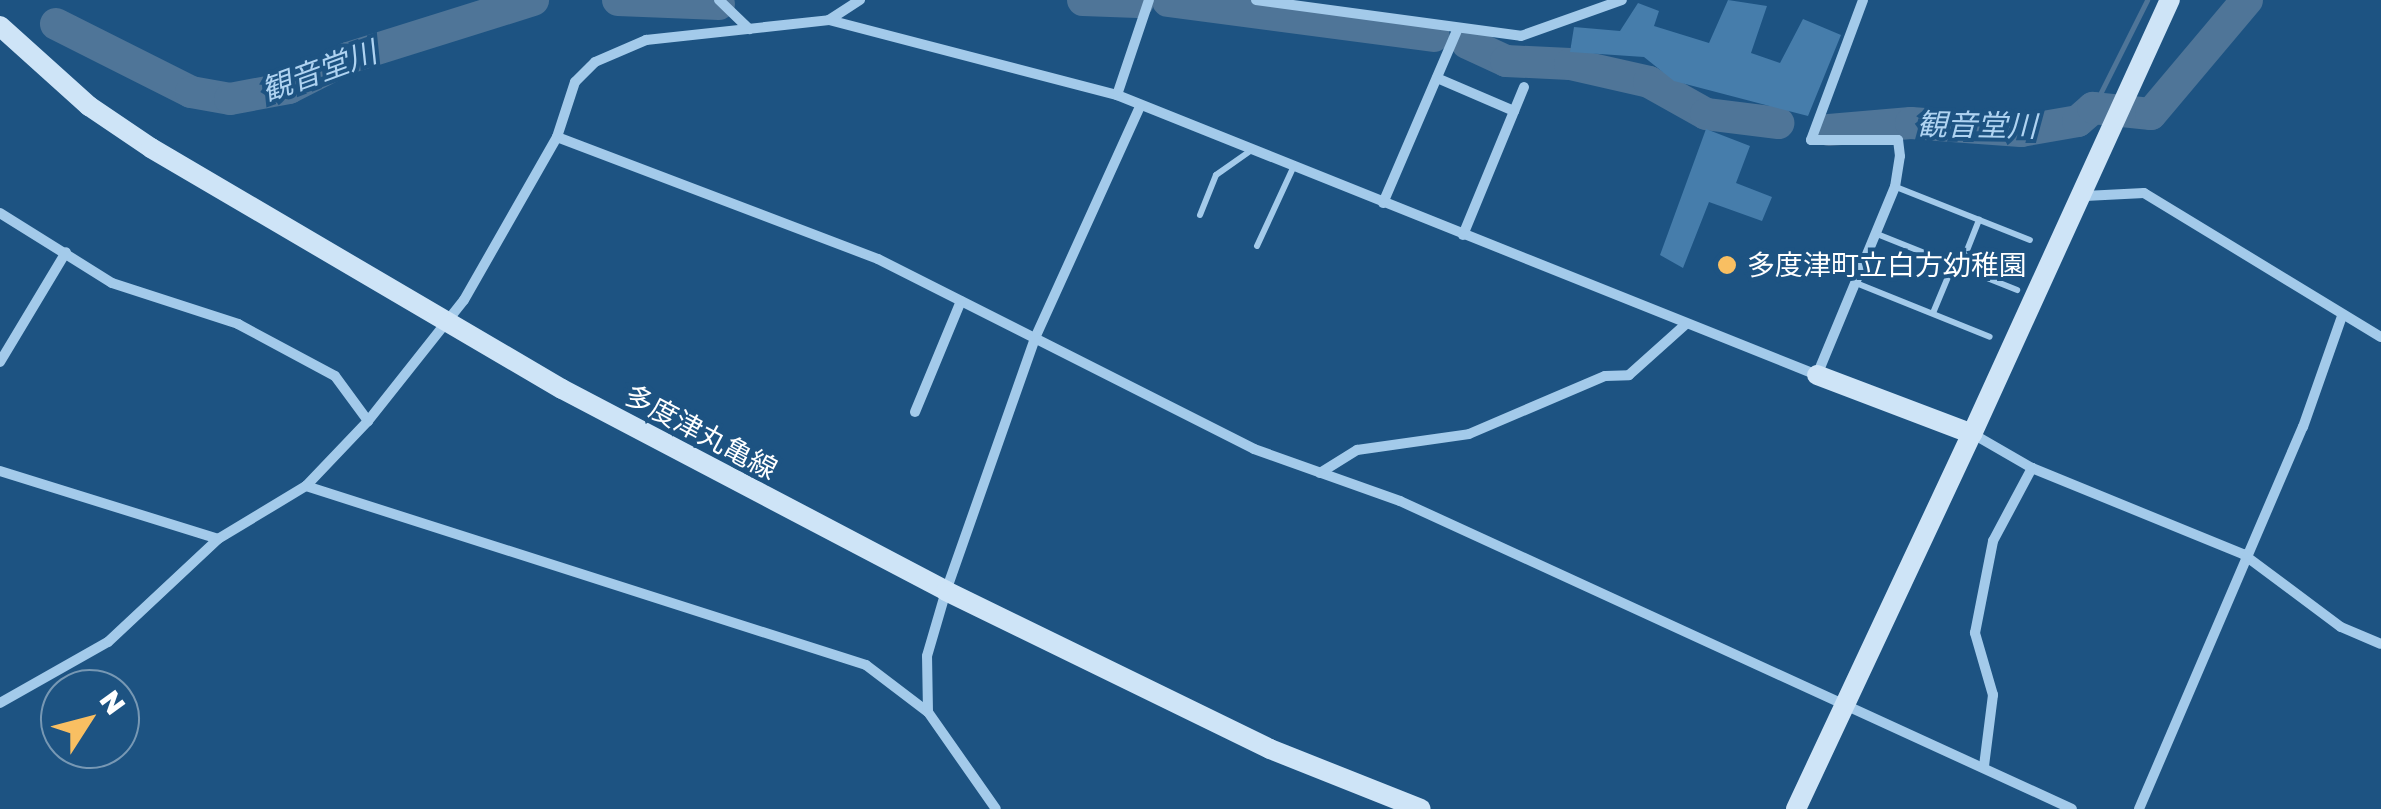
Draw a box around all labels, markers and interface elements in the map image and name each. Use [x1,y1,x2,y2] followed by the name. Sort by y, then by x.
[256,34,382,108] water label: 観音堂川
[1917,106,2037,144] water label: 観音堂川
[1747,248,2027,282] place label: 多度津町立白方幼稚園
[1716,254,1738,276] marker: 多度津町立白方幼稚園
[619,378,783,486] street label: 多度津丸亀線
[40,669,140,769] north arrow
[93,684,133,721] text: N

